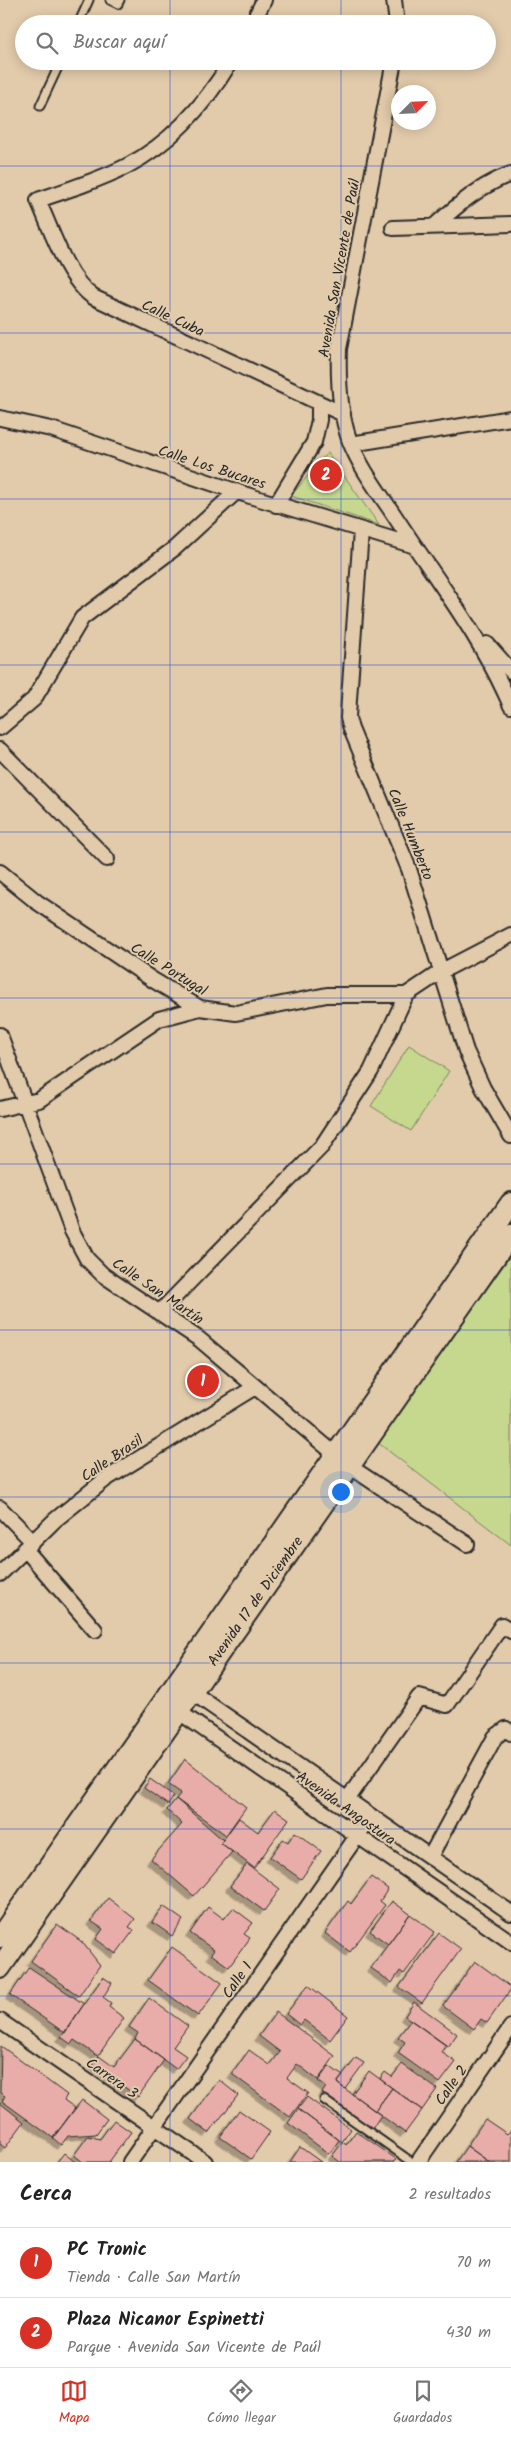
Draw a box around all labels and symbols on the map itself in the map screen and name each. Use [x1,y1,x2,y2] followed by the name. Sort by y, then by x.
[391,85,436,130] north arrow
[312,177,368,359] street label: Avenida San Vicente de Paúl
[137,294,208,344] street label: Calle Cuba
[155,439,269,497] street label: Calle Los Bucares
[310,456,342,494] pin: 2
[381,785,440,884] street label: Calle Humberto
[125,937,212,1003] street label: Calle Portugal
[107,1252,208,1332] street label: Calle San Martín
[187,1362,219,1400] pin: 1
[76,1429,149,1489] street label: Calle Brasil
[328,1479,354,1505] your location
[202,1531,310,1672] street label: Avenida 17 de Diciembre
[291,1766,400,1852] street label: Avenida Angostura
[216,1957,260,2004] street label: Calle 1
[80,2052,143,2106] street label: Carrera 3
[429,2060,475,2111] street label: Calle 2

